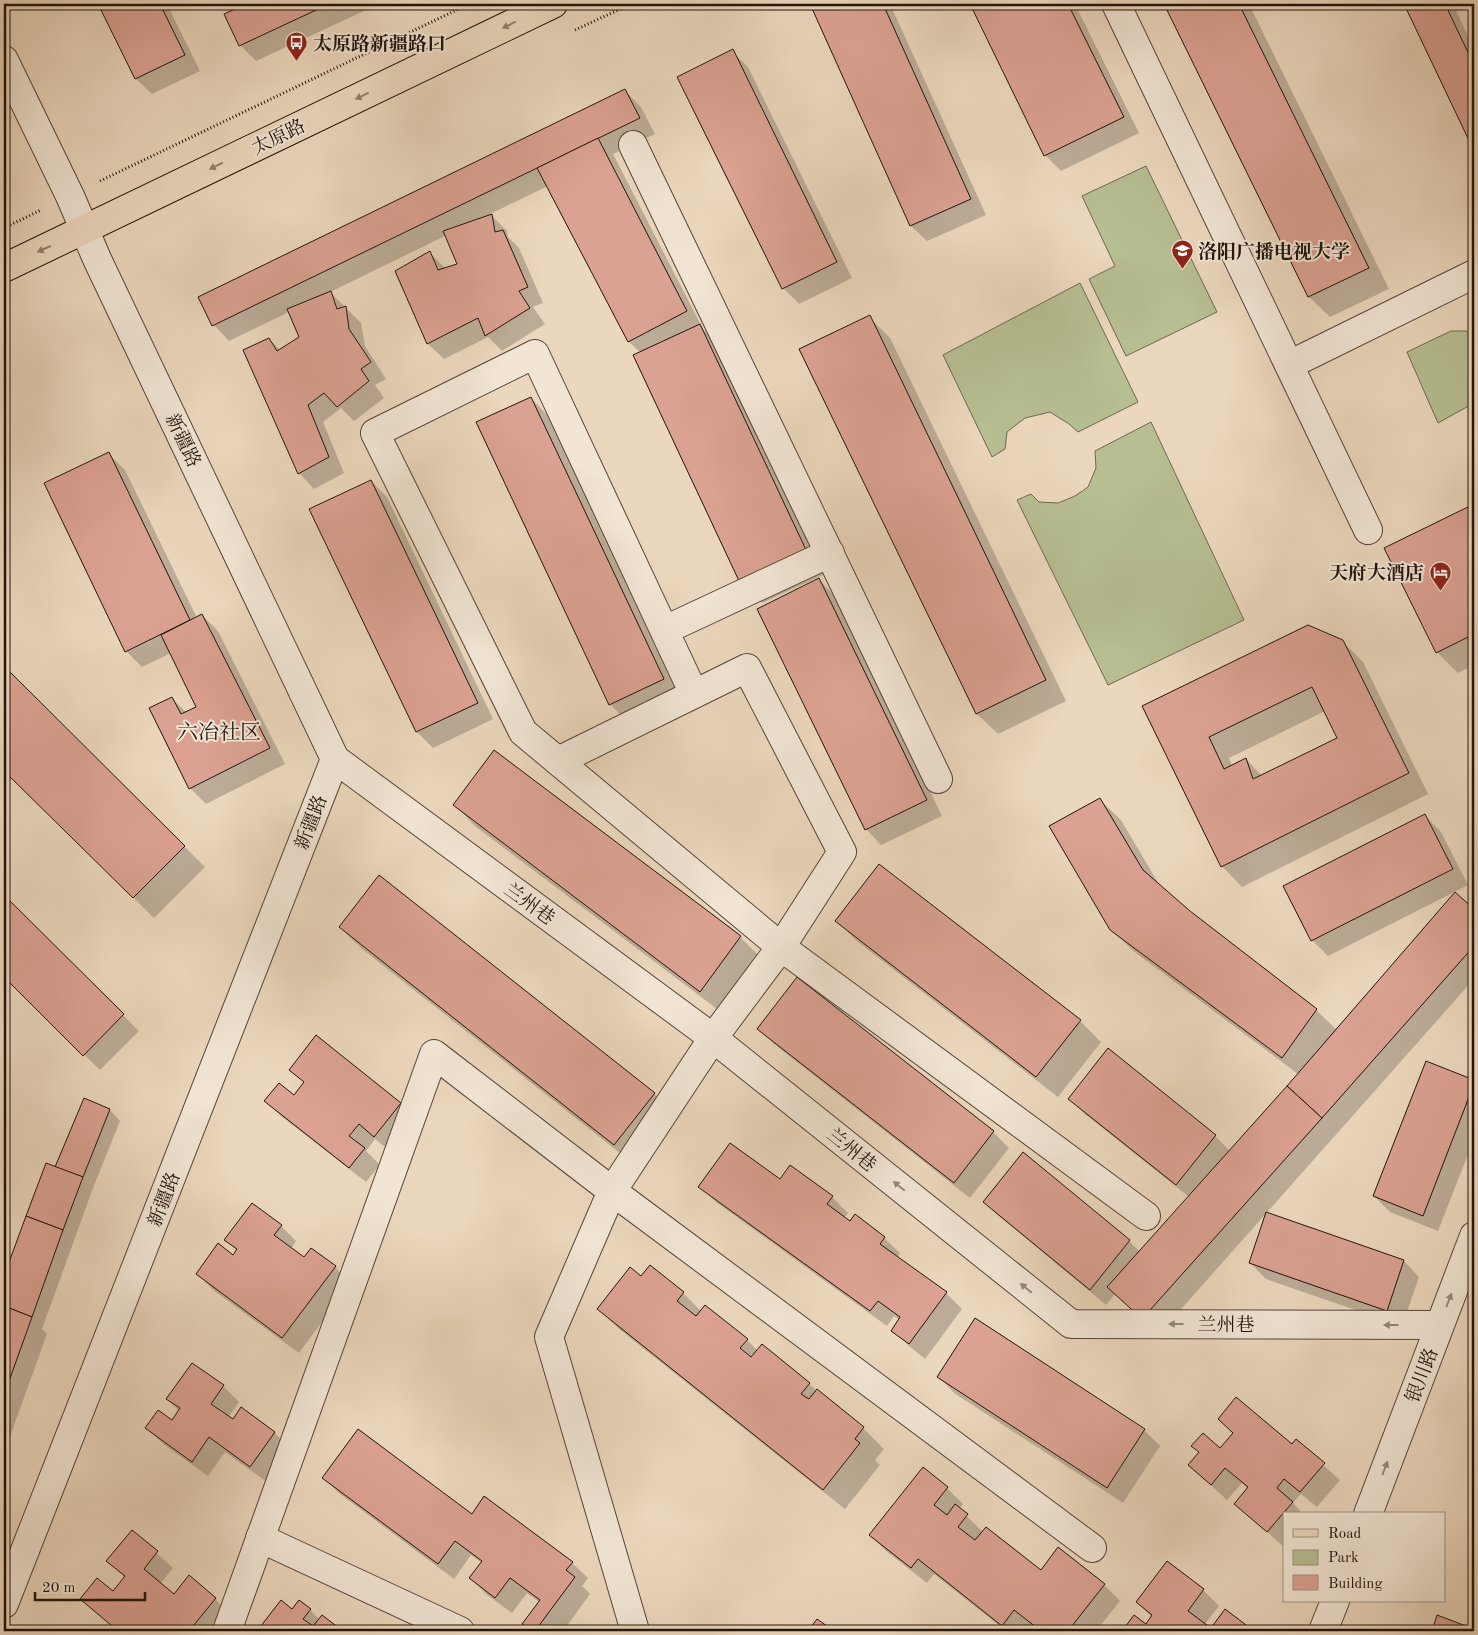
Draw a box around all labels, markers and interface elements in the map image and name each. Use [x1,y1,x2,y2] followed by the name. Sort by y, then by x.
[502,21,516,29] one-way arrow
[285,31,309,62] bus stop icon: 太原路新疆路口
[313,33,446,55] place label: 太原路新疆路口
[355,91,370,100] one-way arrow
[248,115,309,159] street label: 太原路
[209,162,223,170] one-way arrow
[1170,239,1194,270] school or university icon: 洛阳广播电视大学
[1198,241,1350,263] place label: 洛阳广播电视大学
[37,245,51,253] one-way arrow
[161,410,204,471] street label: 新疆路
[1428,560,1452,591] hotel icon: 天府大酒店
[1329,562,1424,584] place label: 天府大酒店
[177,721,261,744] district label: 六冶社区
[291,792,331,853] street label: 新疆路
[500,879,558,929] street label: 兰州巷
[822,1124,880,1176] street label: 兰州巷
[144,1169,184,1230] street label: 新疆路
[893,1181,906,1192] one-way arrow
[1020,1282,1033,1293] one-way arrow
[1445,1292,1453,1307] one-way arrow
[1197,1315,1255,1336] street label: 兰州巷
[1167,1320,1183,1328] one-way arrow
[1382,1321,1398,1329] one-way arrow
[1402,1345,1442,1406] street label: 银川路
[1381,1460,1389,1475] one-way arrow
[1283,1512,1446,1602] legend
[1328,1527,1362,1542] text: Road
[1328,1551,1359,1566] text: Park
[35,1570,145,1602] scale bar
[1328,1577,1383,1592] text: Building
[42,1581,76,1596] text: 20 m

